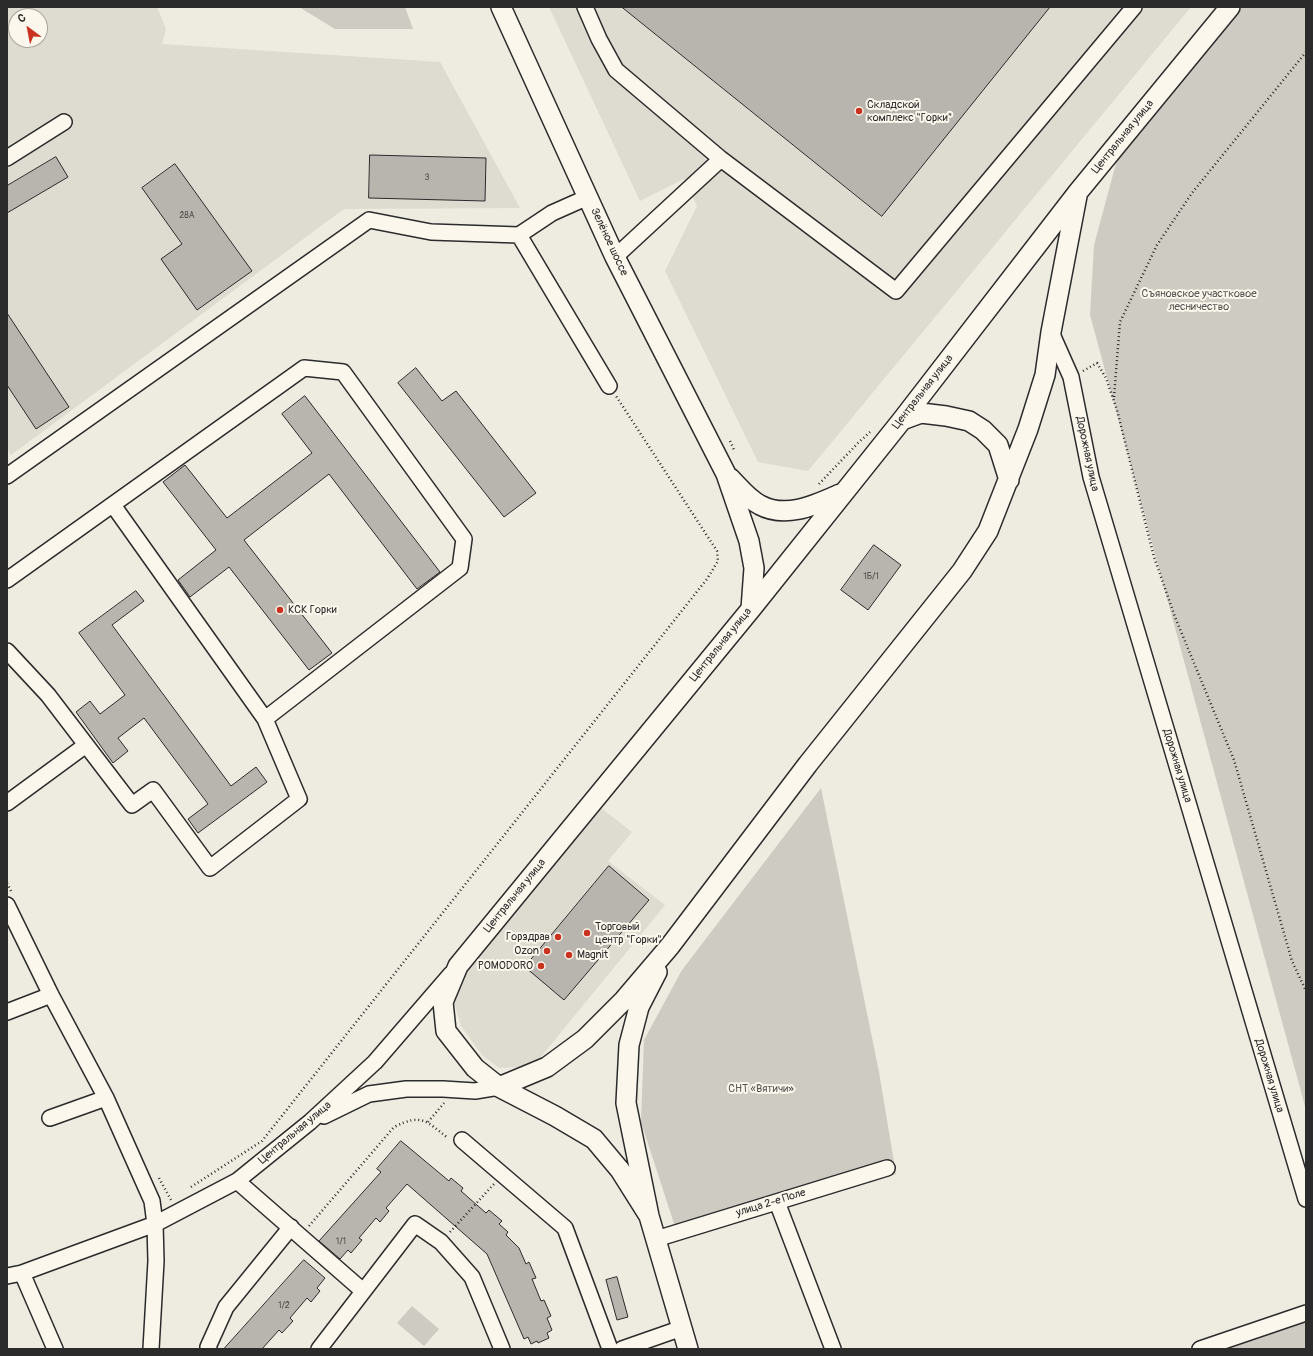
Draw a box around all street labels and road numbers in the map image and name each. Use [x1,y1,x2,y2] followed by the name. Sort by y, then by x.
[1089,98,1157,176] street label: Центральная улица
[588,206,630,278] street label: Зелёное шоссе
[890,352,956,432] street label: Центральная улица
[1073,415,1101,493] street label: Дорожная улица
[687,606,755,684] street label: Центральная улица
[1160,728,1194,804] street label: Дорожная улица
[481,857,549,935] street label: Центральная улица
[1252,1038,1286,1114] street label: Дорожная улица
[256,1099,334,1167] street label: Центральная улица
[735,1186,807,1220] street label: улица 2-е Поле

